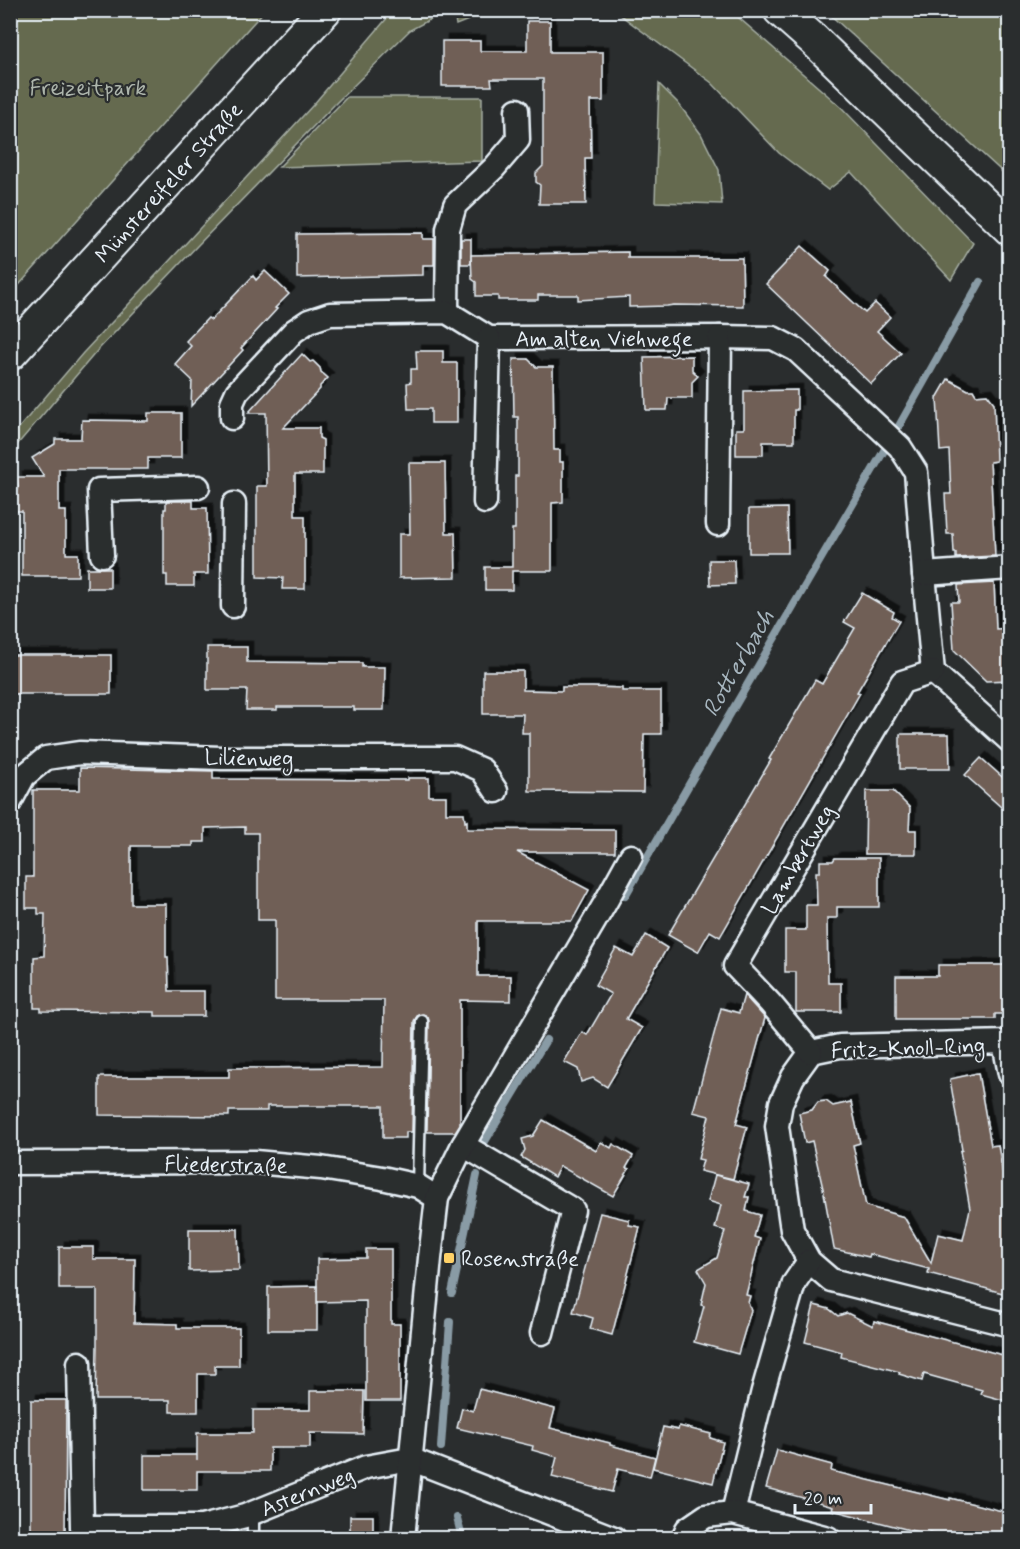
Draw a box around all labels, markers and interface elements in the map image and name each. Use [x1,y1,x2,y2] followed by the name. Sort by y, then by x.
[30,75,146,103] park label: Freizeitpark
[90,97,249,270] street label: Münstereifeler Straße
[515,326,693,357] street label: Am alten Viehwege
[696,605,782,723] water label: Rotterbach
[204,744,294,777] street label: Lilienweg
[756,800,842,920] street label: Lambertweg
[831,1032,986,1069] street label: Fritz-Knoll-Ring
[164,1151,288,1181] street label: Fliederstraße
[461,1246,579,1274] place label: Rosenstraße
[442,1251,456,1265] marker: Rosenstraße
[257,1461,359,1525] street label: Asternweg
[795,1477,872,1515] scale bar
[804,1487,842,1511] text: 20 m

